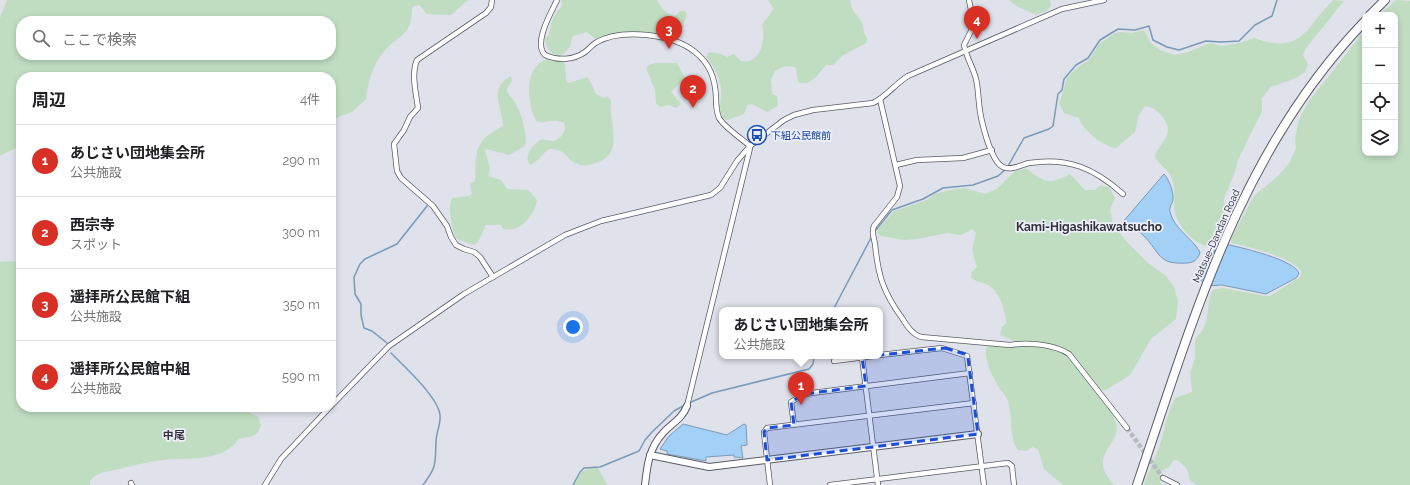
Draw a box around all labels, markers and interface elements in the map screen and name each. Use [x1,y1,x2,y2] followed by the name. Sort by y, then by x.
[964,6,990,39] pin: 4
[1362,12,1398,156] map controls
[1362,12,1398,48] button: +
[16,16,336,60] search box
[656,16,682,49] pin: 3
[30,27,52,49] icon: search
[62,31,137,49] text: ここで検索
[1362,48,1398,84] button: −
[680,75,706,108] pin: 2
[1362,84,1398,120] button: locate
[32,90,66,110] text: 周辺
[300,92,320,107] text: 4件
[1362,120,1398,156] button: layers
[746,124,768,146] bus stop icon: 下組公民館前
[771,130,831,141] place label: 下組公民館前
[70,144,205,162] text: あじさい団地集会所
[42,153,48,168] text: 1
[282,153,320,168] text: 290 m
[70,165,122,180] text: 公共施設
[1190,188,1242,284] street label: Matsue-Dandan Road
[70,216,115,234] text: 西宗寺
[1016,220,1162,234] district label: Kami-Higashikawatsucho
[41,225,49,240] text: 2
[282,225,320,240] text: 300 m
[70,237,122,252] text: スポット
[70,288,190,306] text: 遥拝所公民館下組
[41,297,49,312] text: 3
[283,297,320,312] text: 350 m
[719,307,883,359] popup
[70,309,122,324] text: 公共施設
[733,316,869,334] text: あじさい団地集会所
[563,317,583,337] your location
[733,337,786,352] text: 公共施設
[70,360,190,378] text: 遥拝所公民館中組
[41,369,49,384] text: 4
[282,369,320,384] text: 590 m
[788,372,814,405] pin: 1
[70,381,122,396] text: 公共施設
[163,429,185,442] district label: 中尾

